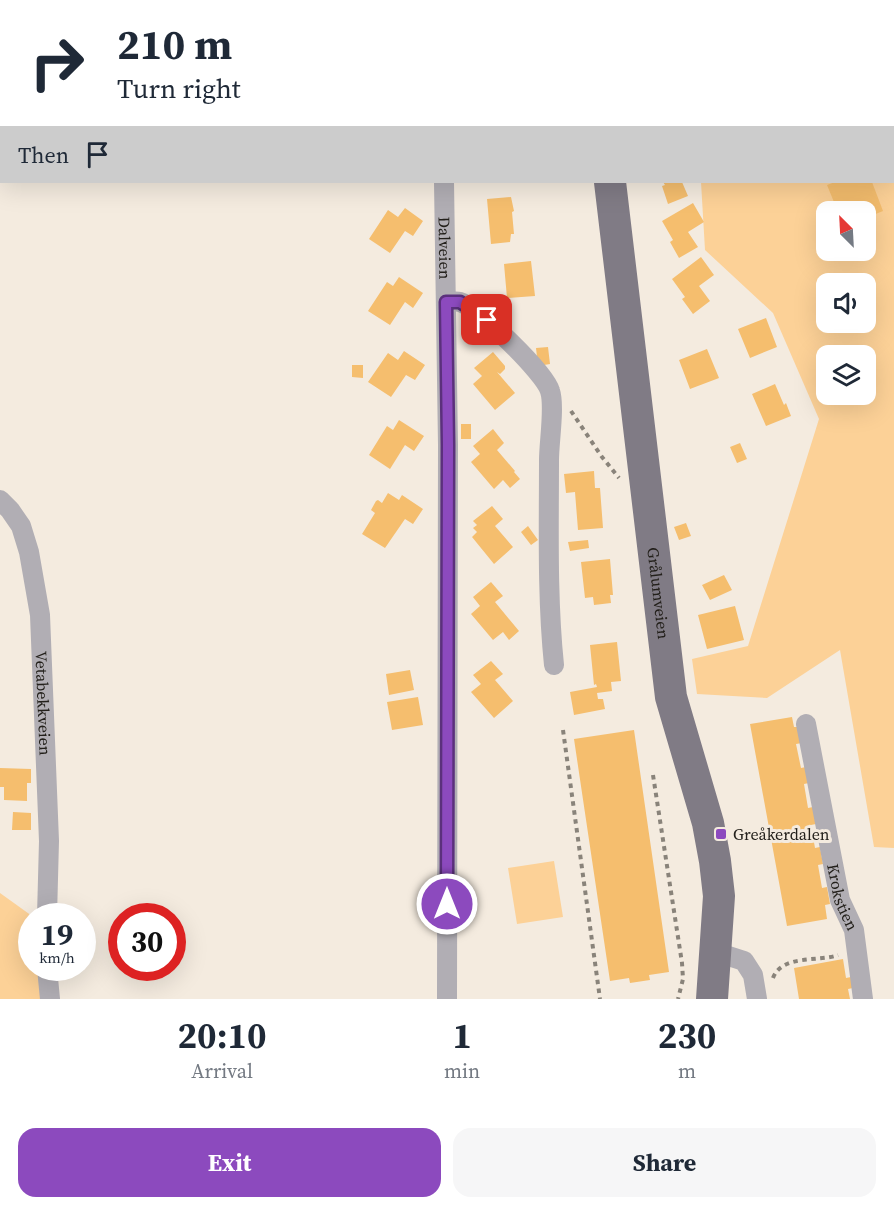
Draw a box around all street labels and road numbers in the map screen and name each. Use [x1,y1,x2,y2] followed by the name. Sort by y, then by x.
[434,216,456,280] street label: Dalveien
[642,546,675,640] street label: Grålumveien
[30,651,57,756] street label: Vetabekkveien
[822,862,864,934] street label: Krokstien

